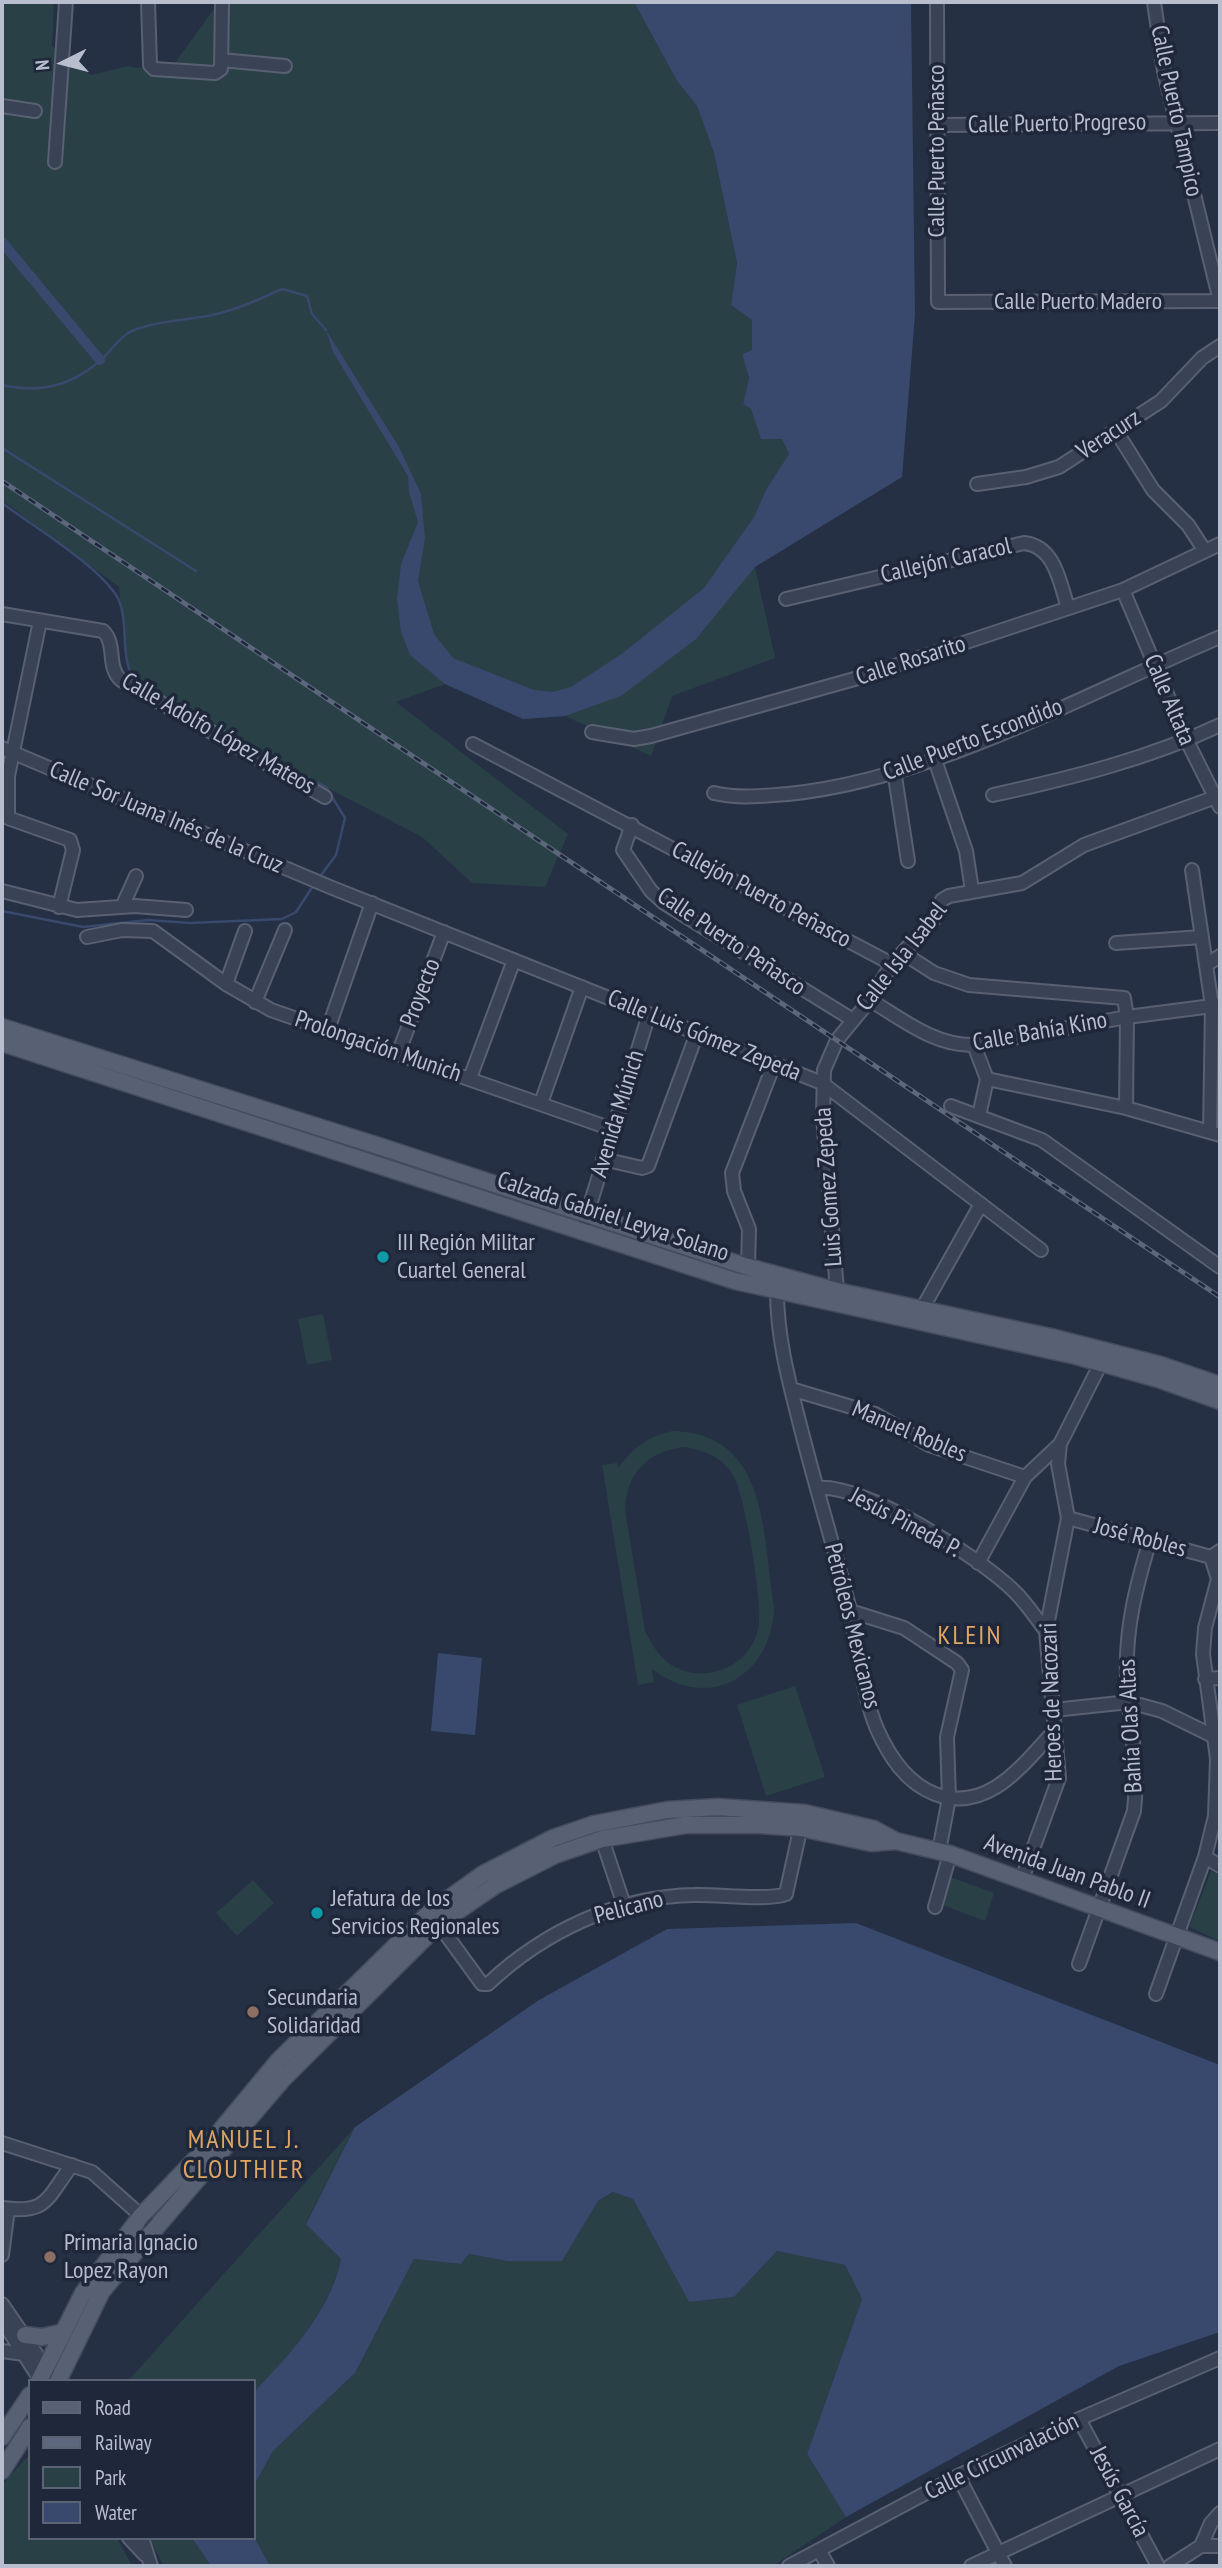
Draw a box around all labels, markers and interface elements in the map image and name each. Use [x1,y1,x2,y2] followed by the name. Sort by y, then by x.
[1144,23,1208,199] street label: Calle Puerto Tampico
[28,28,98,98] north arrow
[30,59,55,72] text: N
[923,65,951,237] street label: Calle Puerto Peñasco
[968,108,1146,140] street label: Calle Puerto Progreso
[994,288,1162,316] street label: Calle Puerto Madero
[1072,404,1146,466] street label: Veracurz
[878,532,1014,590] street label: Callejón Caracol
[852,630,970,692] street label: Calle Rosarito
[1137,650,1201,750] street label: Calle Altata
[116,667,320,801] street label: Calle Adolfo López Mateos
[879,693,1067,787] street label: Calle Puerto Escondido
[45,756,287,880] street label: Calle Sor Juana Inés de la Cruz
[666,836,856,954] street label: Callejón Puerto Peñasco
[651,882,811,1002] street label: Calle Puerto Peñasco
[851,897,953,1017] street label: Calle Isla Isabel
[395,955,447,1031] street label: Proyecto
[603,984,805,1088] street label: Calle Luis Gómez Zepeda
[291,1005,465,1089] street label: Prolongación Munich
[971,1006,1109,1058] street label: Calle Bahía Kino
[585,1047,651,1181] street label: Avenida Múnich
[809,1106,849,1268] street label: Luis Gomez Zepeda
[494,1166,732,1268] street label: Calzada Gabriel Leyva Solano
[397,1229,535,1285] place label: III Región Militar Cuartel General
[375,1249,391,1265] marker: III Región Militar Cuartel General
[847,1395,971,1469] street label: Manuel Robles
[845,1482,965,1564] street label: Jesús Pineda P.
[1091,1512,1189,1564] street label: José Robles
[818,1540,886,1712] street label: Petróleos Mexicanos
[938,1621,1002,1653] district label: KLEIN
[1035,1622,1069,1782] street label: Heroes de Nacozari
[1113,1658,1149,1794] street label: Bahía Olas Altas
[980,1829,1154,1915] street label: Avenida Juan Pablo II
[331,1885,500,1941] place label: Jefatura de los Servicios Regionales
[592,1885,666,1931] street label: Pelicano
[309,1905,325,1921] marker: Jefatura de los Servicios Regionales
[267,1984,361,2040] place label: Secundaria Solidaridad
[245,2004,261,2020] marker: Secundaria Solidaridad
[184,2125,304,2186] district label: MANUEL J. CLOUTHIER
[64,2229,198,2285] place label: Primaria Ignacio Lopez Rayon
[42,2249,58,2265] marker: Primaria Ignacio Lopez Rayon
[28,2379,256,2540] legend
[95,2394,131,2421] text: Road
[920,2407,1084,2507] street label: Calle Circunvalación
[95,2429,152,2456] text: Railway
[1083,2442,1155,2542] street label: Jesús García
[95,2464,126,2491] text: Park
[95,2499,137,2526] text: Water

